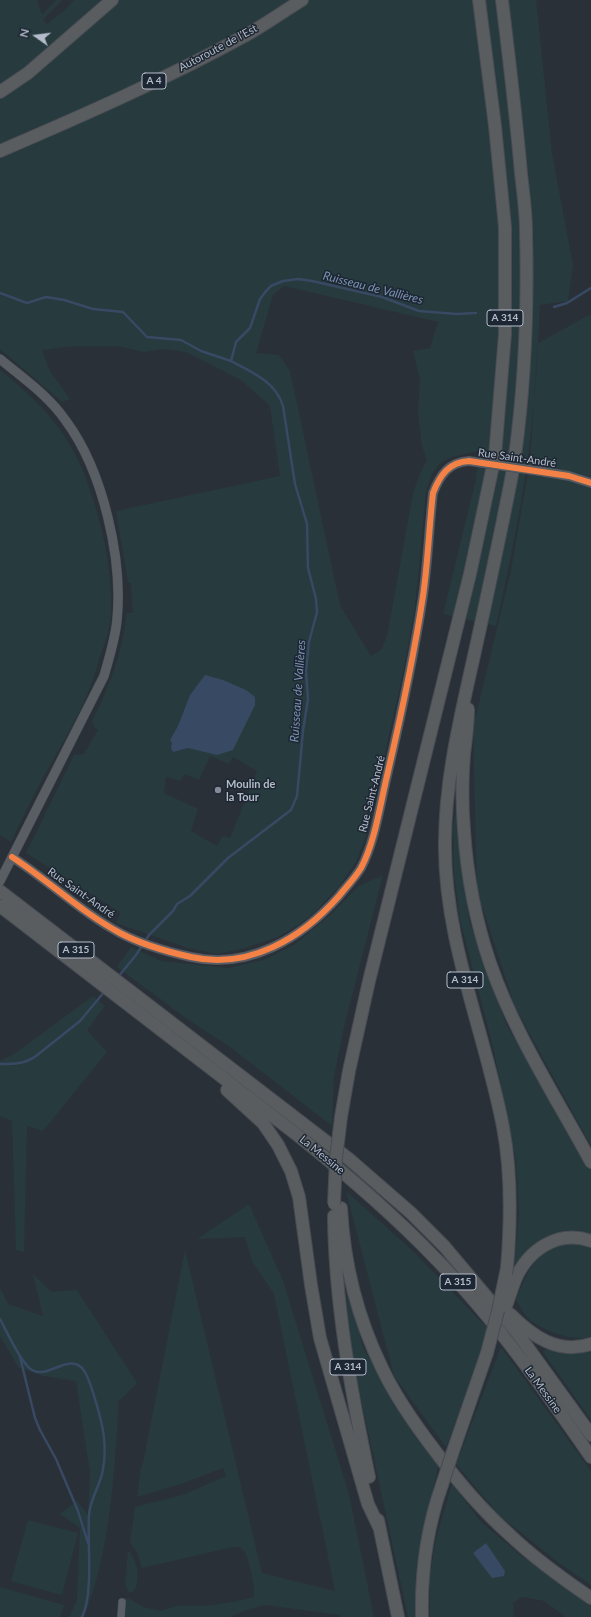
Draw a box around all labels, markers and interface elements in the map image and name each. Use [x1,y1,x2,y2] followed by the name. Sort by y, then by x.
[16,16,56,56] north arrow
[177,22,259,74] street label: Autoroute de l’Est
[17,27,31,39] text: N
[142,73,166,89] road number: A 4
[321,269,425,307] water label: Ruisseau de Vallières
[487,310,523,326] road number: A 314
[477,446,557,470] street label: Rue Saint-André
[287,639,309,743] water label: Ruisseau de Vallières
[356,754,388,834] street label: Rue Saint-André
[226,777,275,803] place label: Moulin de la Tour
[213,785,223,795] marker: Moulin de la Tour
[45,865,117,921] street label: Rue Saint-André
[58,942,94,958] road number: A 315
[447,972,483,988] road number: A 314
[297,1133,347,1177] street label: La Messine
[440,1274,476,1290] road number: A 315
[330,1359,366,1375] road number: A 314
[522,1364,564,1416] street label: La Messine

